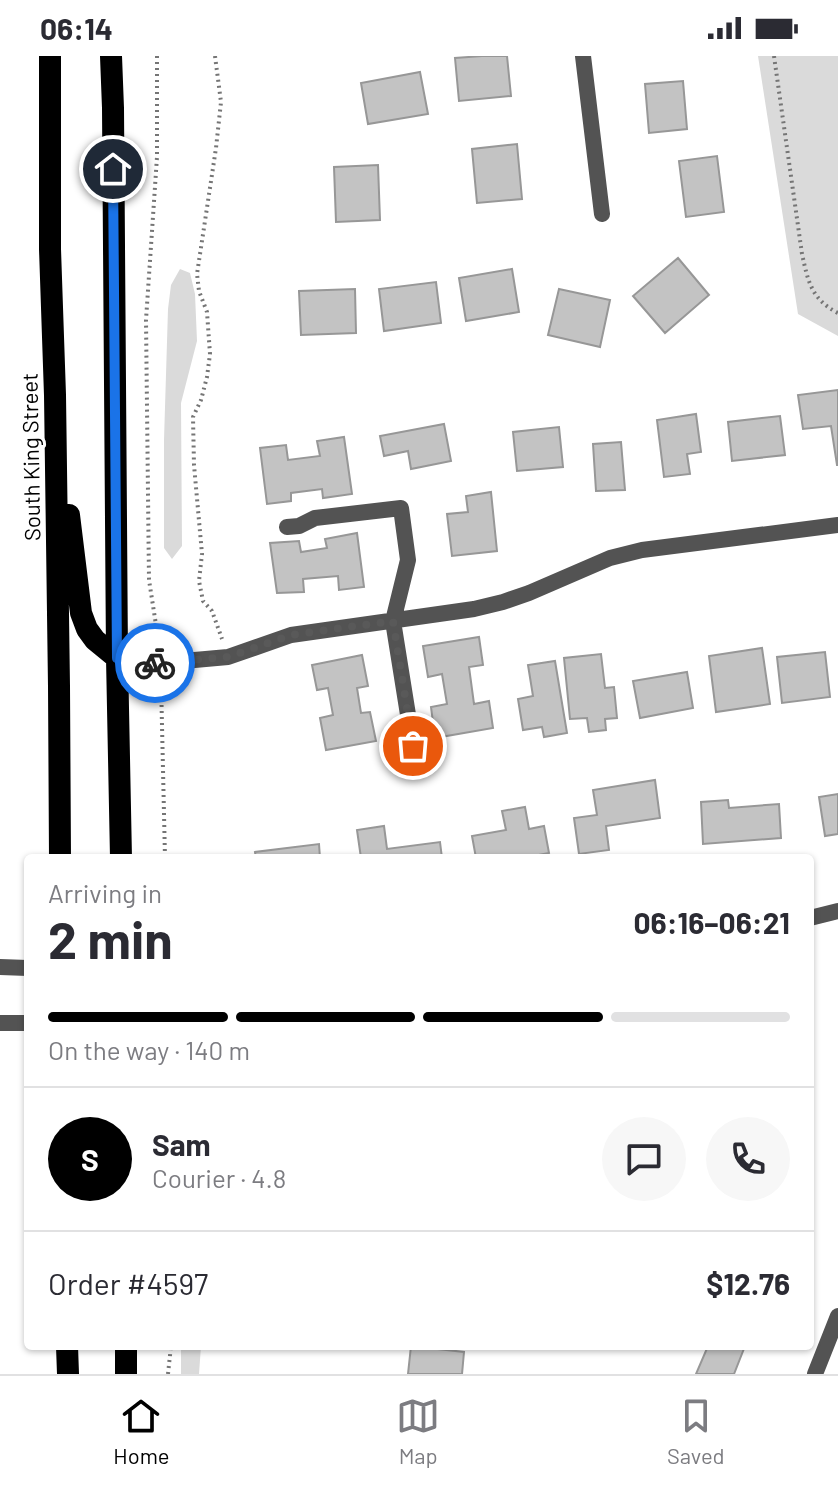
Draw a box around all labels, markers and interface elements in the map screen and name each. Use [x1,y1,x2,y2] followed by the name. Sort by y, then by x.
[40,10,113,46] text: 06:14
[79,135,147,203] pin
[91,147,135,191] icon: home
[16,373,44,541] street label: South King Street
[115,623,195,703] courier
[133,641,177,685] icon: bike
[379,712,447,780] pin
[391,724,435,768] icon: bag
[48,877,162,908] text: Arriving in
[633,904,790,940] text: 06:16–06:21
[48,907,173,969] text: 2 min
[48,1034,250,1065] text: On the way · 140 m
[602,1117,686,1201] button: chat
[706,1117,790,1201] button: phone
[152,1126,211,1162] text: Sam
[81,1141,99,1177] text: S
[152,1162,286,1193] text: Courier · 4.8
[48,1265,208,1301] text: Order #4597
[706,1265,790,1301] text: $12.76
[113,1394,170,1468] tab: Home
[396,1394,440,1468] tab: Map
[667,1394,725,1468] tab: Saved

